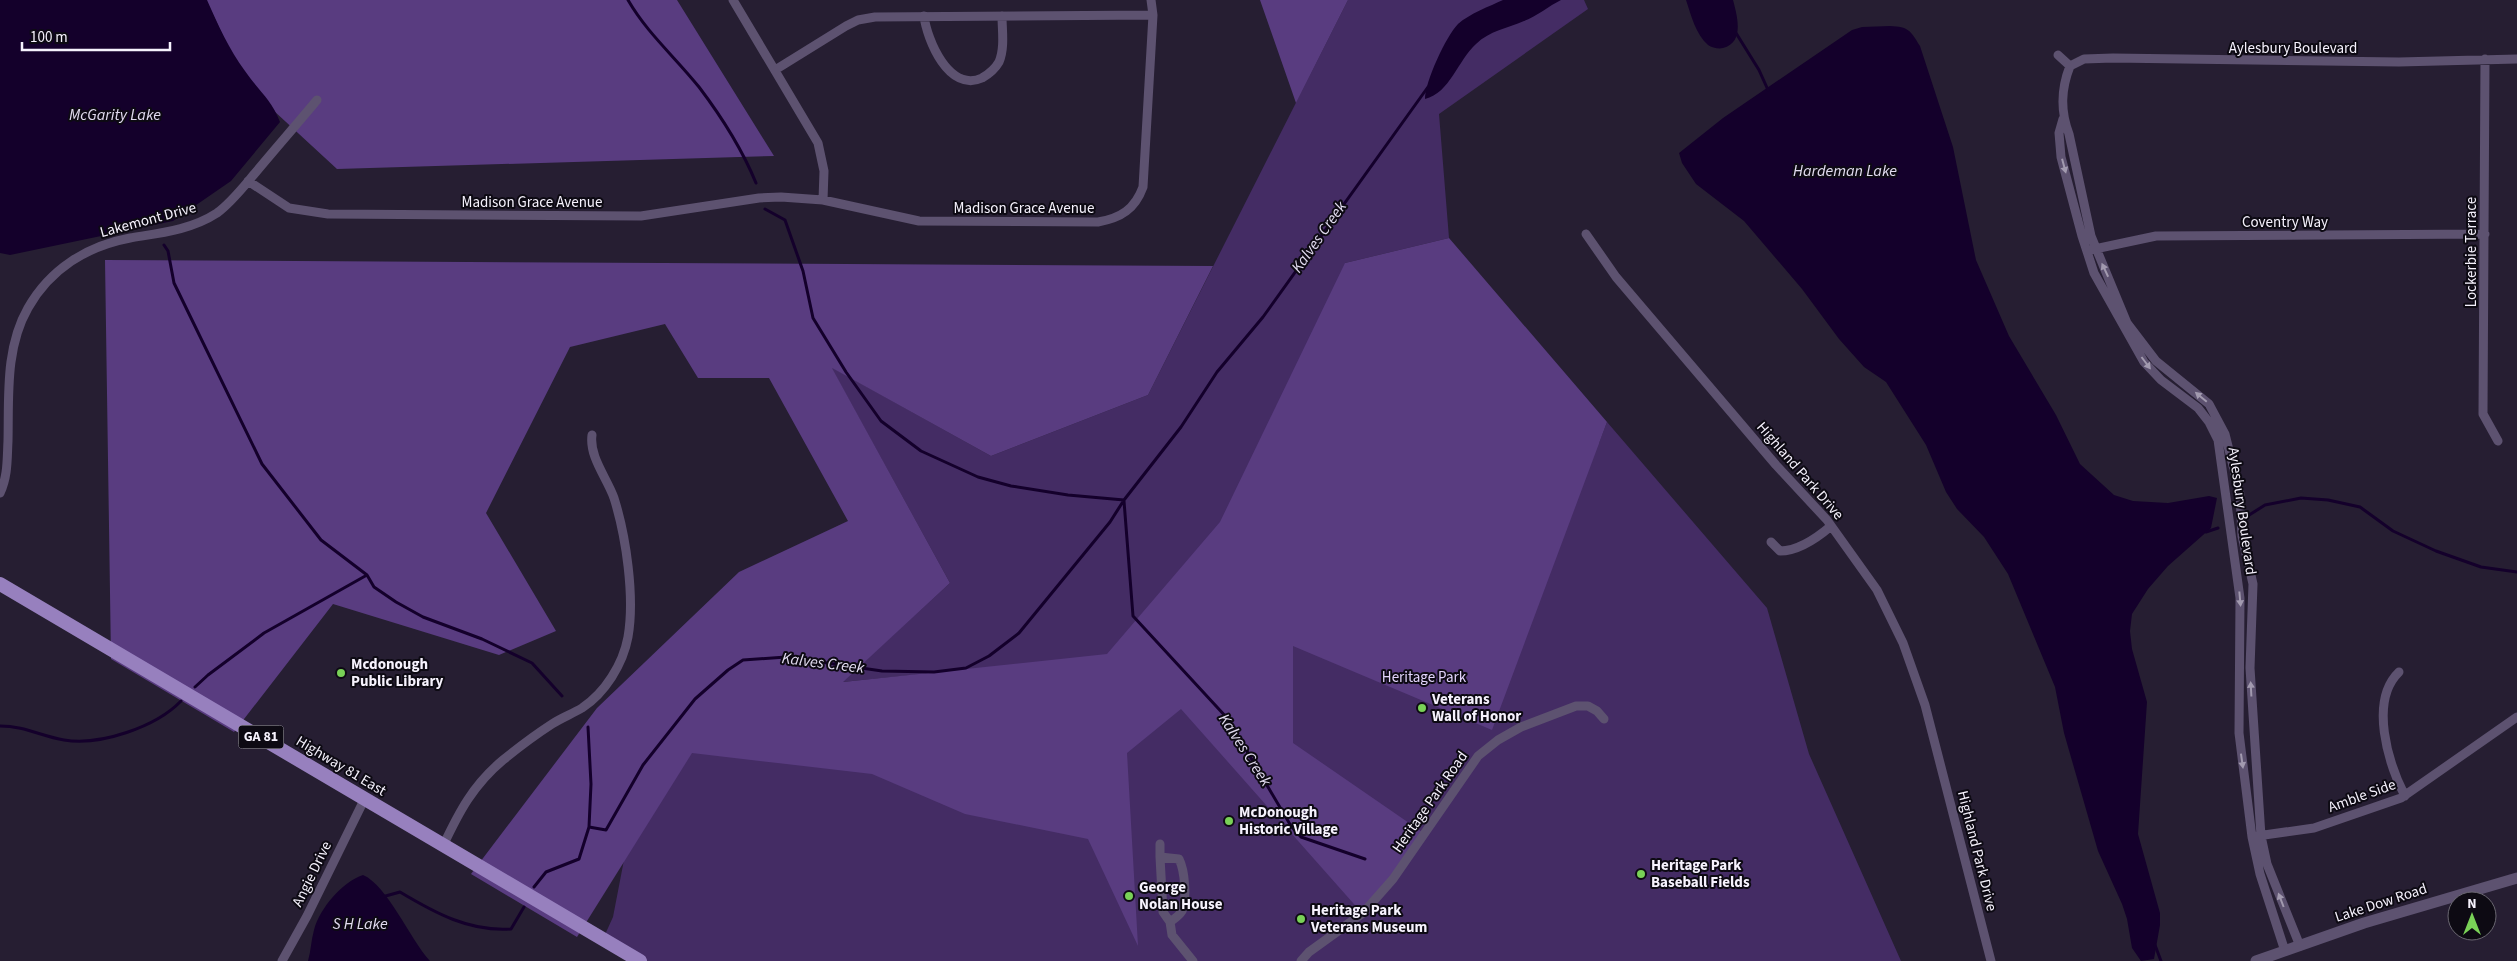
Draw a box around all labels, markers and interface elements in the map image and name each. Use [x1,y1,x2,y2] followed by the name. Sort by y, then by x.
[22,20,170,52] scale bar
[30,27,68,48] text: 100 m
[2229,38,2357,59] street label: Aylesbury Boulevard
[69,104,161,126] water label: McGarity Lake
[2060,159,2068,174] one-way arrow
[1793,160,1897,182] water label: Hardeman Lake
[462,192,602,213] street label: Madison Grace Avenue
[1286,196,1352,277] water label: Kalves Creek
[98,197,198,243] street label: Lakemont Drive
[2461,197,2482,307] street label: Lockerbie Terrace
[954,198,1094,219] street label: Madison Grace Avenue
[2242,212,2328,233] street label: Coventry Way
[2101,263,2109,277] one-way arrow
[2141,356,2151,370] one-way arrow
[2194,392,2207,403] one-way arrow
[1752,417,1848,525] street label: Highland Park Drive
[2223,446,2261,576] street label: Aylesbury Boulevard
[2236,591,2244,607] one-way arrow
[781,647,866,679] water label: Kalves Creek
[351,654,444,692] place label: Mcdonough Public Library
[335,667,347,679] marker: Mcdonough Public Library
[1382,667,1467,688] park label: Heritage Park
[2247,681,2255,697] one-way arrow
[1431,689,1521,727] place label: Veterans Wall of Honor
[1416,702,1428,714] marker: Veterans Wall of Honor
[1213,709,1277,791] water label: Kalves Creek
[238,726,284,749] road number: GA 81
[292,731,390,801] street label: Highway 81 East
[1387,747,1473,857] street label: Heritage Park Road
[2239,753,2247,769] one-way arrow
[2325,774,2399,818] street label: Amble Side
[1952,788,2002,914] street label: Highland Park Drive
[1239,802,1338,840] place label: McDonough Historic Village
[1223,815,1235,827] marker: McDonough Historic Village
[287,838,337,910] street label: Angie Drive
[1651,855,1750,893] place label: Heritage Park Baseball Fields
[1635,868,1647,880] marker: Heritage Park Baseball Fields
[1139,877,1223,915] place label: George Nolan House
[2332,878,2430,928] street label: Lake Dow Road
[1123,890,1135,902] marker: George Nolan House
[2447,891,2497,941] north arrow
[2277,893,2284,908] one-way arrow
[2467,894,2477,914] text: N
[1310,900,1427,938] place label: Heritage Park Veterans Museum
[332,913,388,935] water label: S H Lake
[1295,913,1307,925] marker: Heritage Park Veterans Museum

